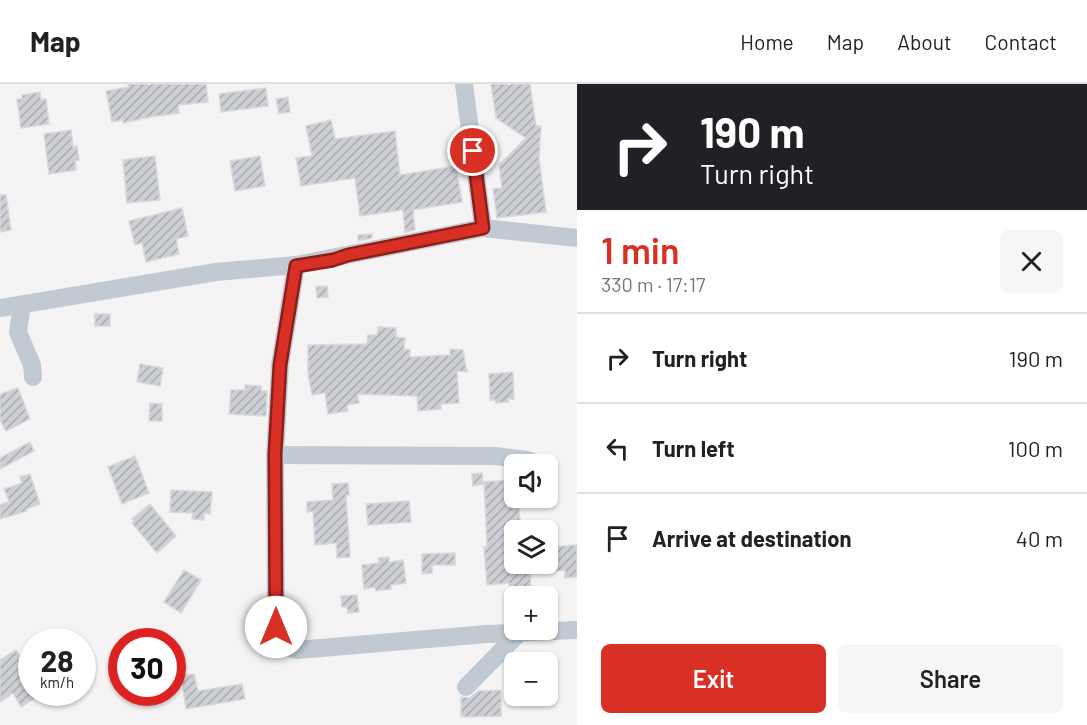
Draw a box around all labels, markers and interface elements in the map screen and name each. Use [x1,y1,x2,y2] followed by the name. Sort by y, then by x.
[30,24,81,58] text: Map
[740,29,794,54] text: Home
[827,29,864,54] text: Map
[897,29,952,54] text: About
[985,29,1057,54] text: Contact
[700,106,805,156] text: 190 m
[601,108,679,186] icon: right
[447,125,498,176] pin
[456,134,489,167] icon: arrive
[700,157,814,189] text: Turn right
[601,228,680,271] text: 1 min
[1000,230,1063,293] button: close
[601,272,705,296] text: 330 m · 17:17
[601,342,634,375] icon: right
[652,345,747,371] text: Turn right
[1009,345,1063,371] text: 190 m
[601,432,634,465] icon: left
[652,435,735,461] text: Turn left
[1008,435,1063,461] text: 100 m
[504,454,558,706] map controls
[504,454,558,508] button: sound
[504,520,558,574] button: layers
[601,522,634,555] icon: arrive
[652,525,851,551] text: Arrive at destination
[1016,525,1063,551] text: 40 m
[504,586,558,640] button: +
[244,595,308,659] position arrow
[108,628,186,706] speed limit sign: 30
[40,642,74,678] text: 28
[601,644,826,713] button: Exit
[838,644,1063,713] button: Share
[504,652,558,706] button: −
[40,673,74,691] text: km/h

